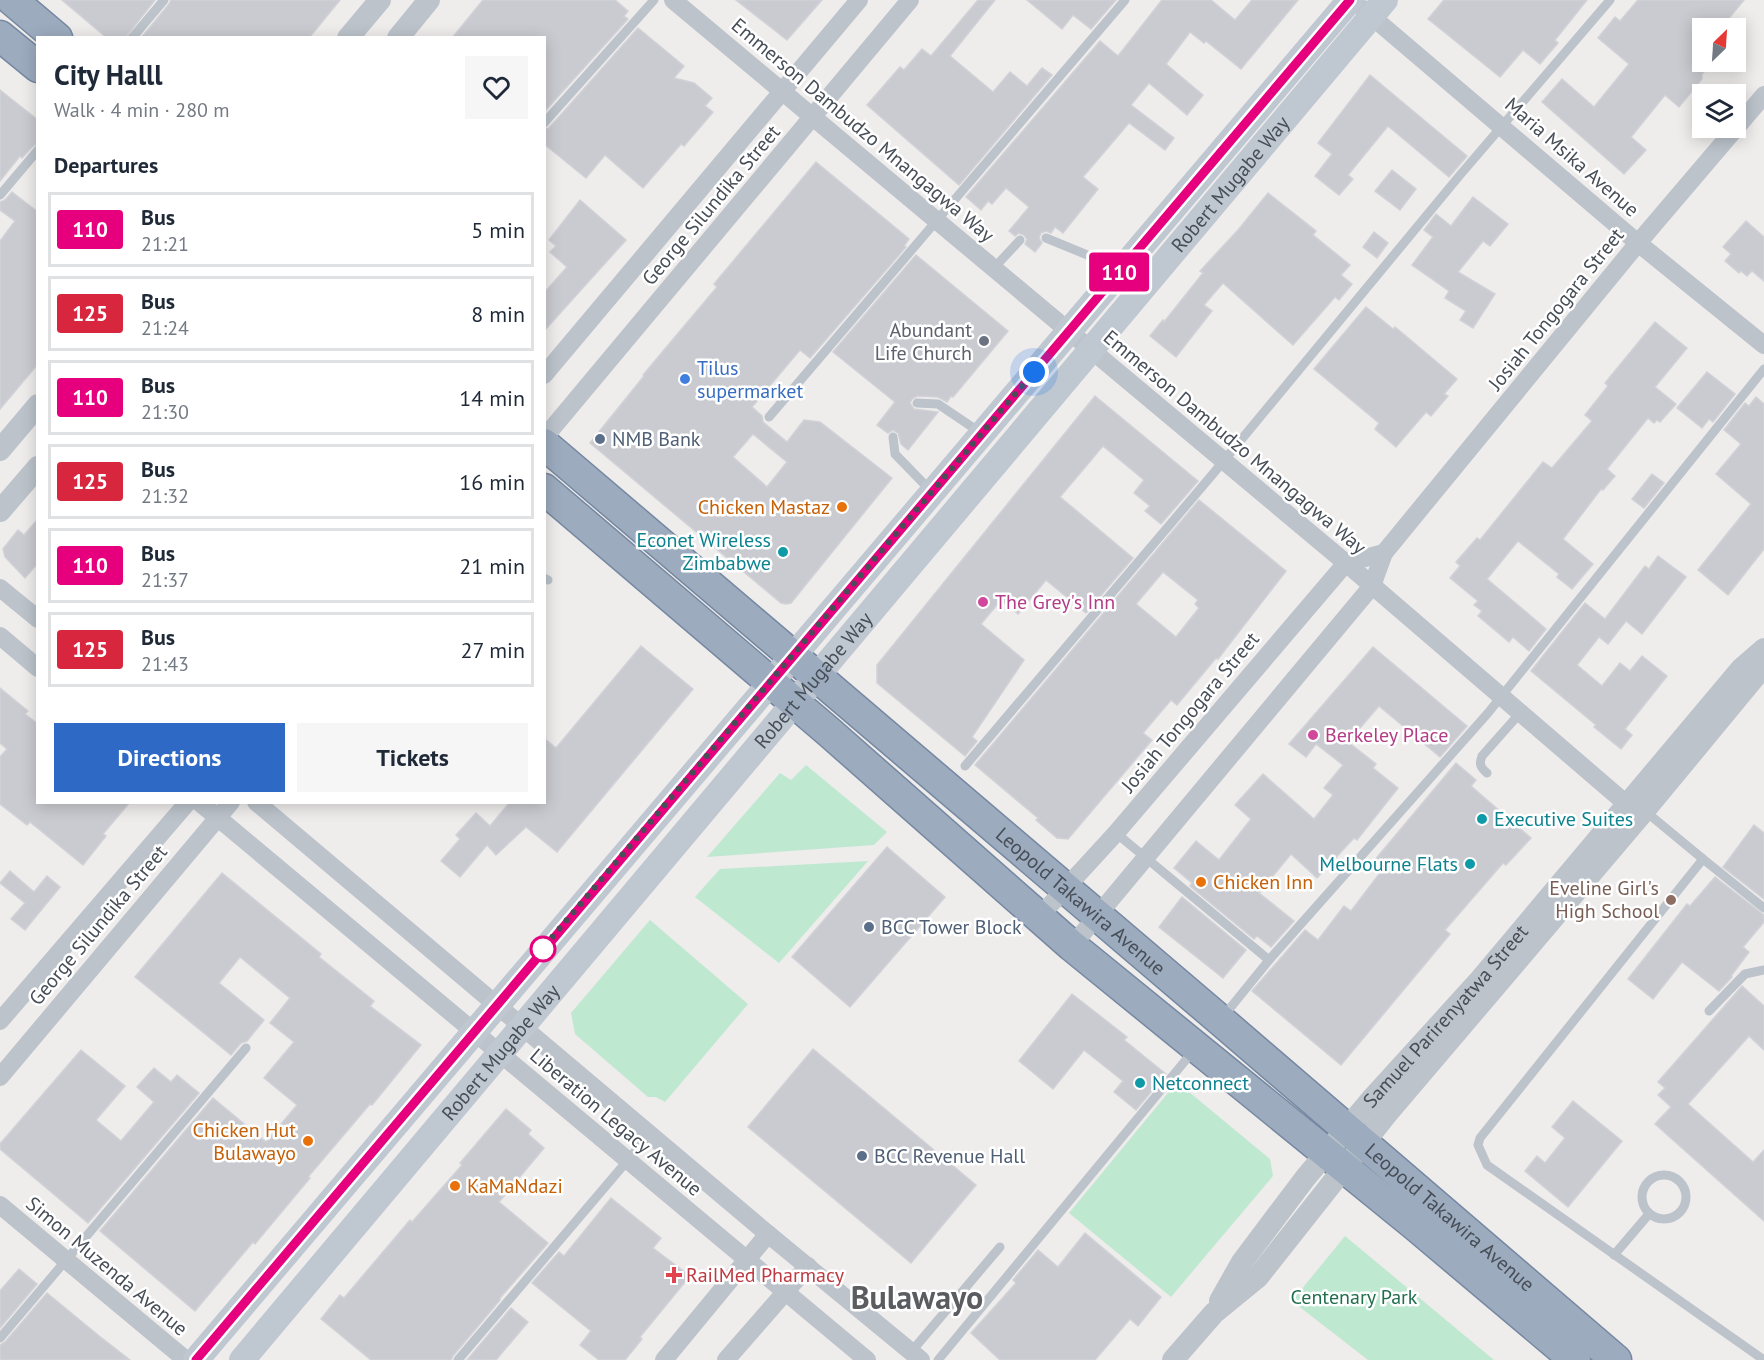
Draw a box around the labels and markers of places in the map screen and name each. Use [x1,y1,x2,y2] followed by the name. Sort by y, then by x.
[875,317,972,366] place label: Abundant Life Church
[977,334,991,348] marker: Abundant Life Church
[697,355,803,404] place label: Tilus supermarket
[678,372,692,386] marker: Tilus supermarket
[612,426,701,452] place label: NMB Bank
[593,432,607,446] marker: NMB Bank
[698,494,830,520] place label: Chicken Mastaz
[835,500,849,514] marker: Chicken Mastaz
[636,527,771,576] place label: Econet Wireless Zimbabwe
[776,545,790,559] marker: Econet Wireless Zimbabwe
[995,589,1115,615] place label: The Grey's Inn
[976,595,990,609] marker: The Grey's Inn
[1325,722,1448,748] place label: Berkeley Place
[1306,728,1320,742] marker: Berkeley Place
[1494,806,1633,832] place label: Executive Suites
[1475,812,1489,826] marker: Executive Suites
[1319,851,1458,877] place label: Melbourne Flats
[1463,857,1477,871] marker: Melbourne Flats
[1213,869,1313,895] place label: Chicken Inn
[1194,875,1208,889] marker: Chicken Inn
[1549,875,1659,924] place label: Eveline Girl's High School
[1664,893,1678,907] marker: Eveline Girl's High School
[881,914,1022,940] place label: BCC Tower Block
[862,920,876,934] marker: BCC Tower Block
[530,936,556,962] unlabelled marker
[1152,1070,1249,1096] place label: Netconnect
[1133,1076,1147,1090] marker: Netconnect
[192,1117,296,1166] place label: Chicken Hut Bulawayo
[301,1134,315,1148] marker: Chicken Hut Bulawayo
[874,1143,1025,1169] place label: BCC Revenue Hall
[855,1149,869,1163] marker: BCC Revenue Hall
[467,1173,563,1199] place label: KaMaNdazi
[448,1179,462,1193] marker: KaMaNdazi
[686,1262,845,1288] place label: RailMed Pharmacy
[667,1268,681,1282] marker: RailMed Pharmacy

